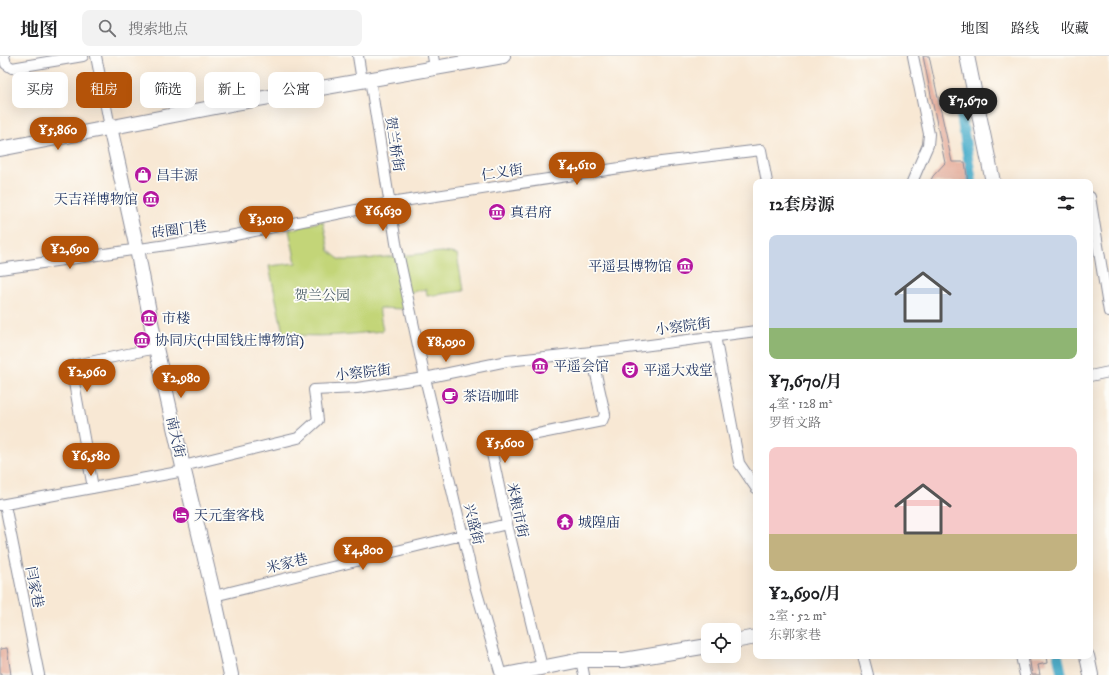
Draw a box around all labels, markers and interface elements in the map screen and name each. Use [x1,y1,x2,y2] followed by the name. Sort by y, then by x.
[82,10,362,46] search box
[96,17,118,39] icon: search
[20,19,58,42] text: 地图
[128,20,188,39] text: 搜索地点
[961,20,989,38] text: 地图
[1011,20,1039,38] text: 路线
[1061,20,1089,38] text: 收藏
[12,72,68,108] chip: 买房
[76,72,132,108] chip: 租房
[140,72,196,108] chip: 筛选
[204,72,260,108] chip: 新上
[268,72,324,108] chip: 公寓
[935,88,1001,122] pin: ¥7,670
[948,93,988,109] text: ¥7,670
[381,115,407,173] street label: 贺兰桥街
[25,117,91,151] pin: ¥5,860
[39,122,77,138] text: ¥5,860
[544,152,610,186] pin: ¥4,610
[558,157,596,173] text: ¥4,610
[480,161,524,185] street label: 仁义街
[133,165,153,185] shop icon: 昌丰源
[156,167,198,185] place label: 昌丰源
[141,189,161,209] museum icon: 天吉祥博物馆
[54,191,138,209] place label: 天吉祥博物馆
[1055,192,1077,214] icon: filters
[769,194,835,216] text: 12套房源
[350,198,416,232] pin: ¥6,630
[487,202,507,222] museum icon: 真君府
[364,203,402,219] text: ¥6,630
[510,204,552,222] place label: 真君府
[233,206,299,240] pin: ¥3,010
[248,211,284,227] text: ¥3,010
[150,217,208,243] street label: 砖圈门巷
[37,236,103,270] pin: ¥2,690
[51,241,90,257] text: ¥2,690
[675,256,695,276] museum icon: 平遥县博物馆
[588,258,672,276] place label: 平遥县博物馆
[887,261,959,333] icon: home
[294,287,350,305] park label: 贺兰公园
[139,308,159,328] museum icon: 市楼
[162,310,190,328] place label: 市楼
[654,315,712,339] street label: 小察院街
[413,329,479,363] pin: ¥8,090
[132,330,152,350] museum icon: 协同庆(中国钱庄博物馆)
[155,332,305,350] place label: 协同庆(中国钱庄博物馆)
[426,334,466,350] text: ¥8,090
[530,356,550,376] museum icon: 平遥会馆
[553,358,609,376] place label: 平遥会馆
[54,359,120,393] pin: ¥2,960
[620,360,640,380] theatre icon: 平遥大戏堂
[334,361,392,385] street label: 小察院街
[643,362,713,380] place label: 平遥大戏堂
[68,364,107,380] text: ¥2,960
[148,365,214,399] pin: ¥2,980
[162,370,200,386] text: ¥2,980
[769,371,842,393] text: ¥7,670/月
[440,386,460,406] cafe icon: 茶语咖啡
[463,388,519,406] place label: 茶语咖啡
[769,396,832,412] text: 4室 · 128 m²
[162,415,189,460] street label: 南大街
[769,415,821,431] text: 罗哲文路
[472,430,538,464] pin: ¥5,600
[485,435,525,451] text: ¥5,600
[58,443,124,477] pin: ¥6,580
[72,448,110,464] text: ¥6,580
[887,473,959,545] icon: home
[502,481,532,539] street label: 米粮市街
[459,502,487,547] street label: 兴盛街
[171,505,191,525] hotel icon: 天元奎客栈
[194,507,264,525] place label: 天元奎客栈
[555,512,575,532] temple icon: 城隍庙
[578,514,620,532] place label: 城隍庙
[330,537,396,571] pin: ¥4,800
[343,542,383,558] text: ¥4,800
[265,550,310,578] street label: 米家巷
[21,565,47,610] street label: 闫家巷
[769,583,842,605] text: ¥2,690/月
[769,608,826,624] text: 2室 · 52 m²
[701,623,741,663] map controls
[701,623,741,663] button: locate
[769,627,821,643] text: 东郭家巷

